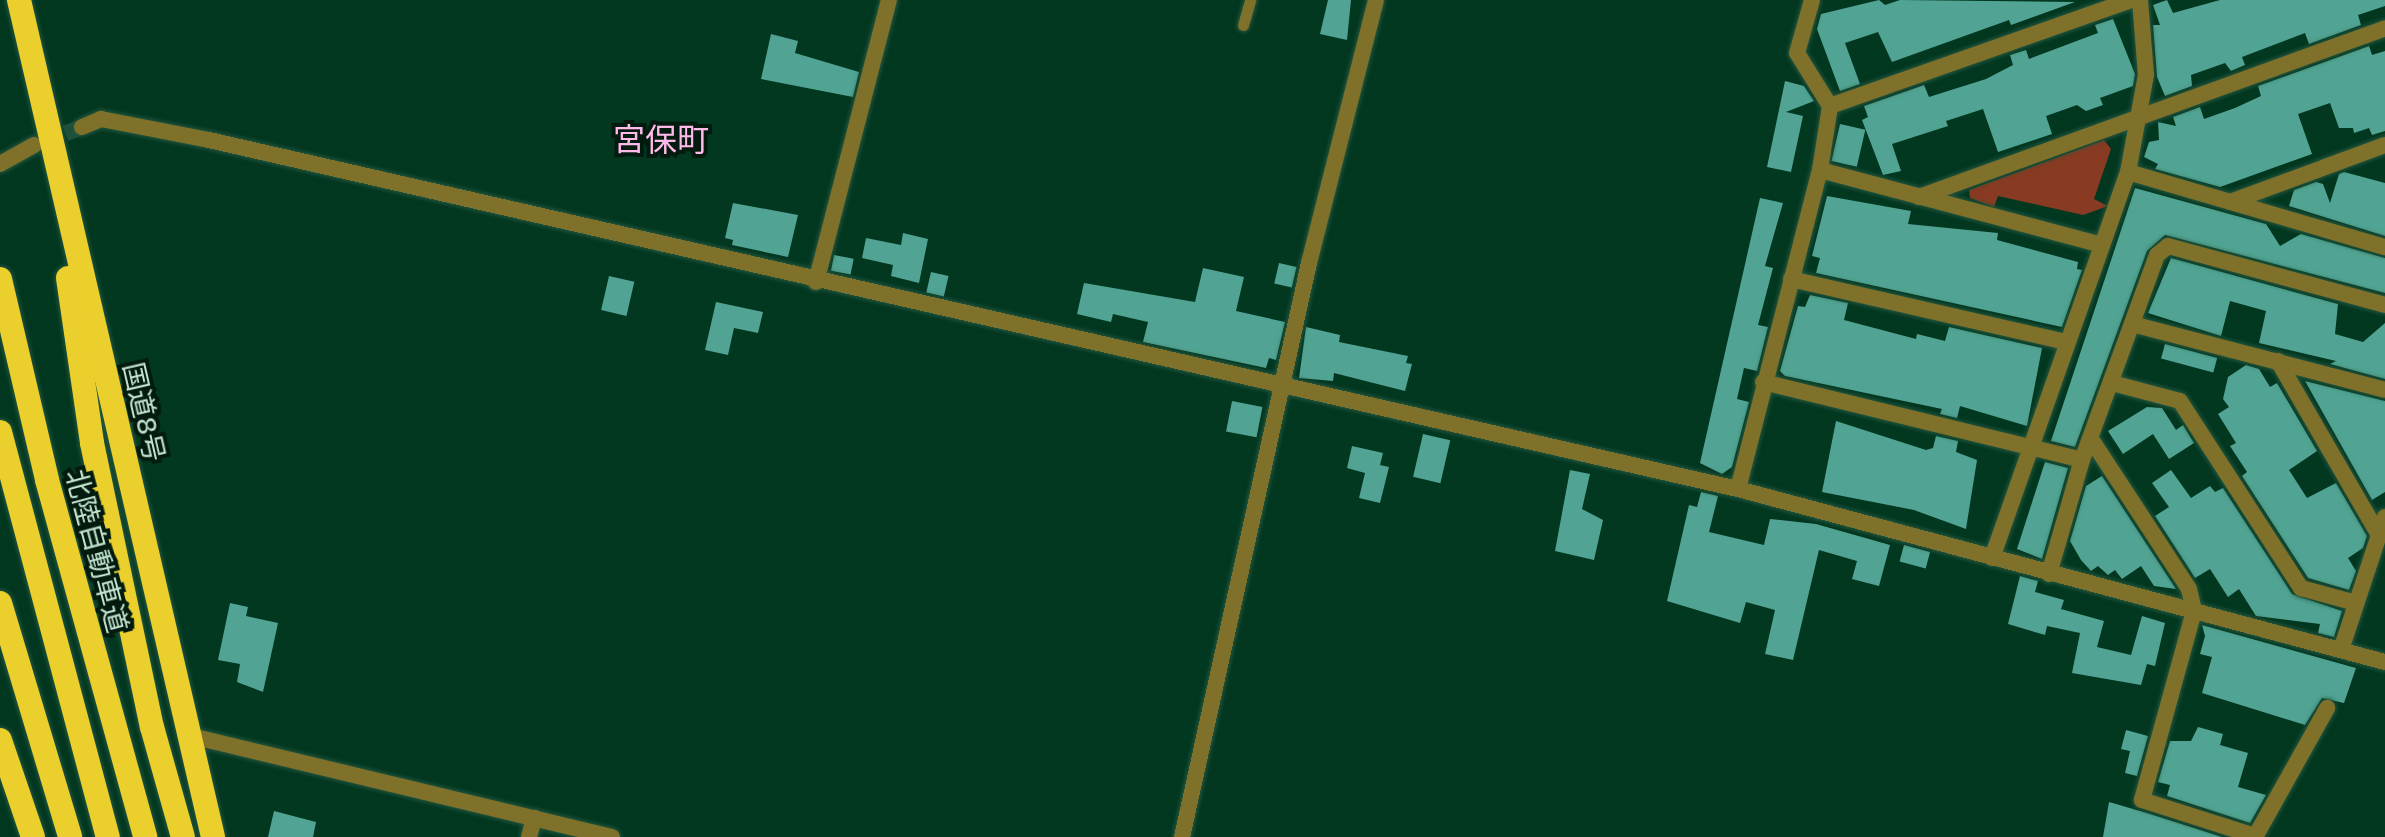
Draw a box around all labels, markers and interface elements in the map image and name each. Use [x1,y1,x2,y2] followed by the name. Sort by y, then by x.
[613,120,709,158] district label: 宮保町
[116,359,172,465] street label: 国道8号
[59,466,135,636] street label: 北陸自動車道

